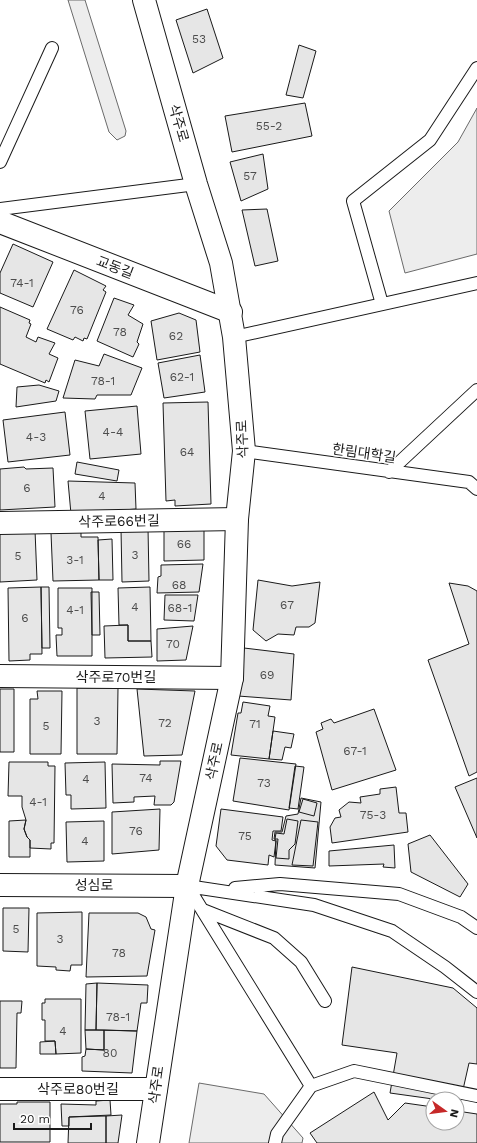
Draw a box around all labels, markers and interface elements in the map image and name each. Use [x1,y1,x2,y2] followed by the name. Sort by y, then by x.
[192,32,206,46] house number: 53
[166,102,192,144] street label: 삭주로
[256,119,282,133] house number: 55-2
[243,169,257,183] house number: 57
[94,253,136,281] street label: 교동길
[10,276,34,290] house number: 74-1
[70,303,84,317] house number: 76
[113,325,127,339] house number: 78
[169,329,183,343] house number: 62
[170,370,194,384] house number: 62-1
[91,374,115,388] house number: 78-1
[233,419,251,459] street label: 삭주로
[103,425,123,439] house number: 4-4
[26,430,46,444] house number: 4-3
[331,441,397,465] street label: 한림대학길
[180,445,194,459] house number: 64
[23,481,31,495] house number: 6
[98,489,106,503] house number: 4
[78,512,160,530] street label: 삭주로66번길
[177,537,191,551] house number: 66
[132,548,139,562] house number: 3
[15,549,22,563] house number: 5
[66,553,84,567] house number: 3-1
[172,578,186,592] house number: 68
[280,598,294,612] house number: 67
[131,600,139,614] house number: 4
[168,601,193,615] house number: 68-1
[66,603,84,617] house number: 4-1
[21,611,29,625] house number: 6
[166,637,180,651] house number: 70
[260,668,274,682] house number: 69
[76,669,156,685] street label: 삭주로70번길
[94,714,101,728] house number: 3
[158,716,172,730] house number: 72
[249,717,261,731] house number: 71
[43,719,50,733] house number: 5
[202,740,226,782] street label: 삭주로
[343,744,367,758] house number: 67-1
[139,771,153,785] house number: 74
[82,772,90,786] house number: 4
[257,776,271,790] house number: 73
[29,795,47,809] house number: 4-1
[360,808,386,822] house number: 75-3
[129,824,143,838] house number: 76
[238,829,252,843] house number: 75
[81,834,89,848] house number: 4
[75,877,113,893] street label: 성심로
[13,922,20,936] house number: 5
[57,932,64,946] house number: 3
[112,946,126,960] house number: 78
[106,1010,130,1024] house number: 78-1
[59,1024,67,1038] house number: 4
[103,1046,117,1060] house number: 80
[145,1065,167,1105] street label: 삭주로
[37,1081,119,1097] street label: 삭주로80번길
[425,1091,465,1131] north arrow
[14,1105,91,1131] scale bar
[447,1108,462,1119] text: N
[20,1112,50,1126] text: 20 m

